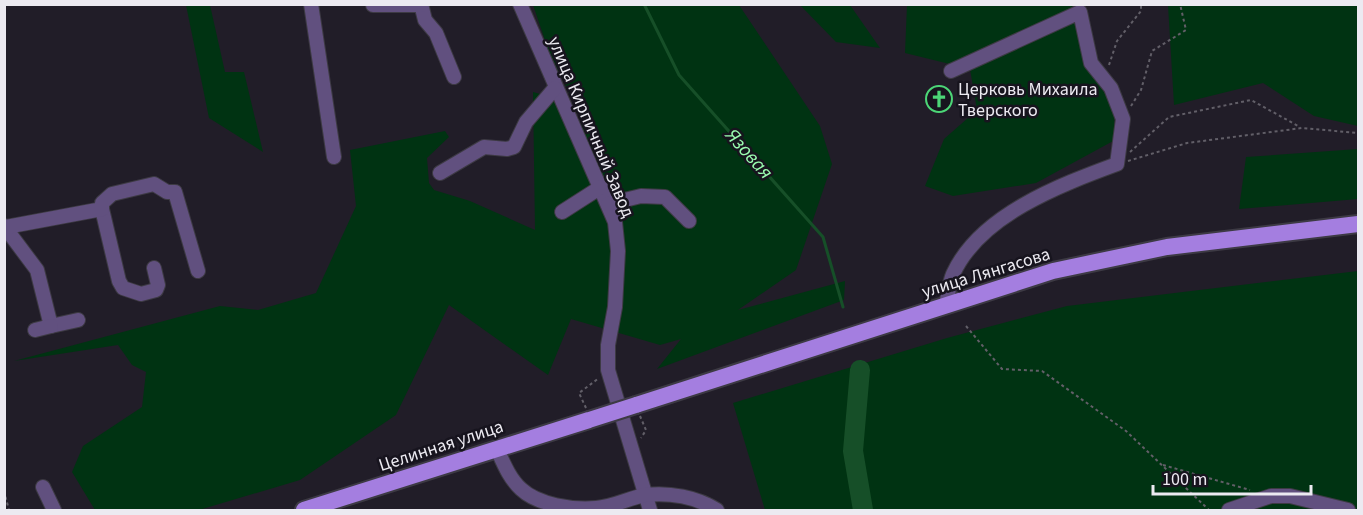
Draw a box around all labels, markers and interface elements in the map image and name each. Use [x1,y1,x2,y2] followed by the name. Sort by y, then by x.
[542,33,641,222] street label: улица Кирпичный Завод
[958,77,1098,123] place label: Церковь Михаила Тверского
[924,84,954,114] church icon: Церковь Михаила Тверского
[718,122,779,186] water label: Язовая
[919,242,1053,304] street label: улица Лянгасова
[375,414,507,478] street label: Целинная улица
[1153,458,1310,496] scale bar
[1162,467,1207,492] text: 100 m

